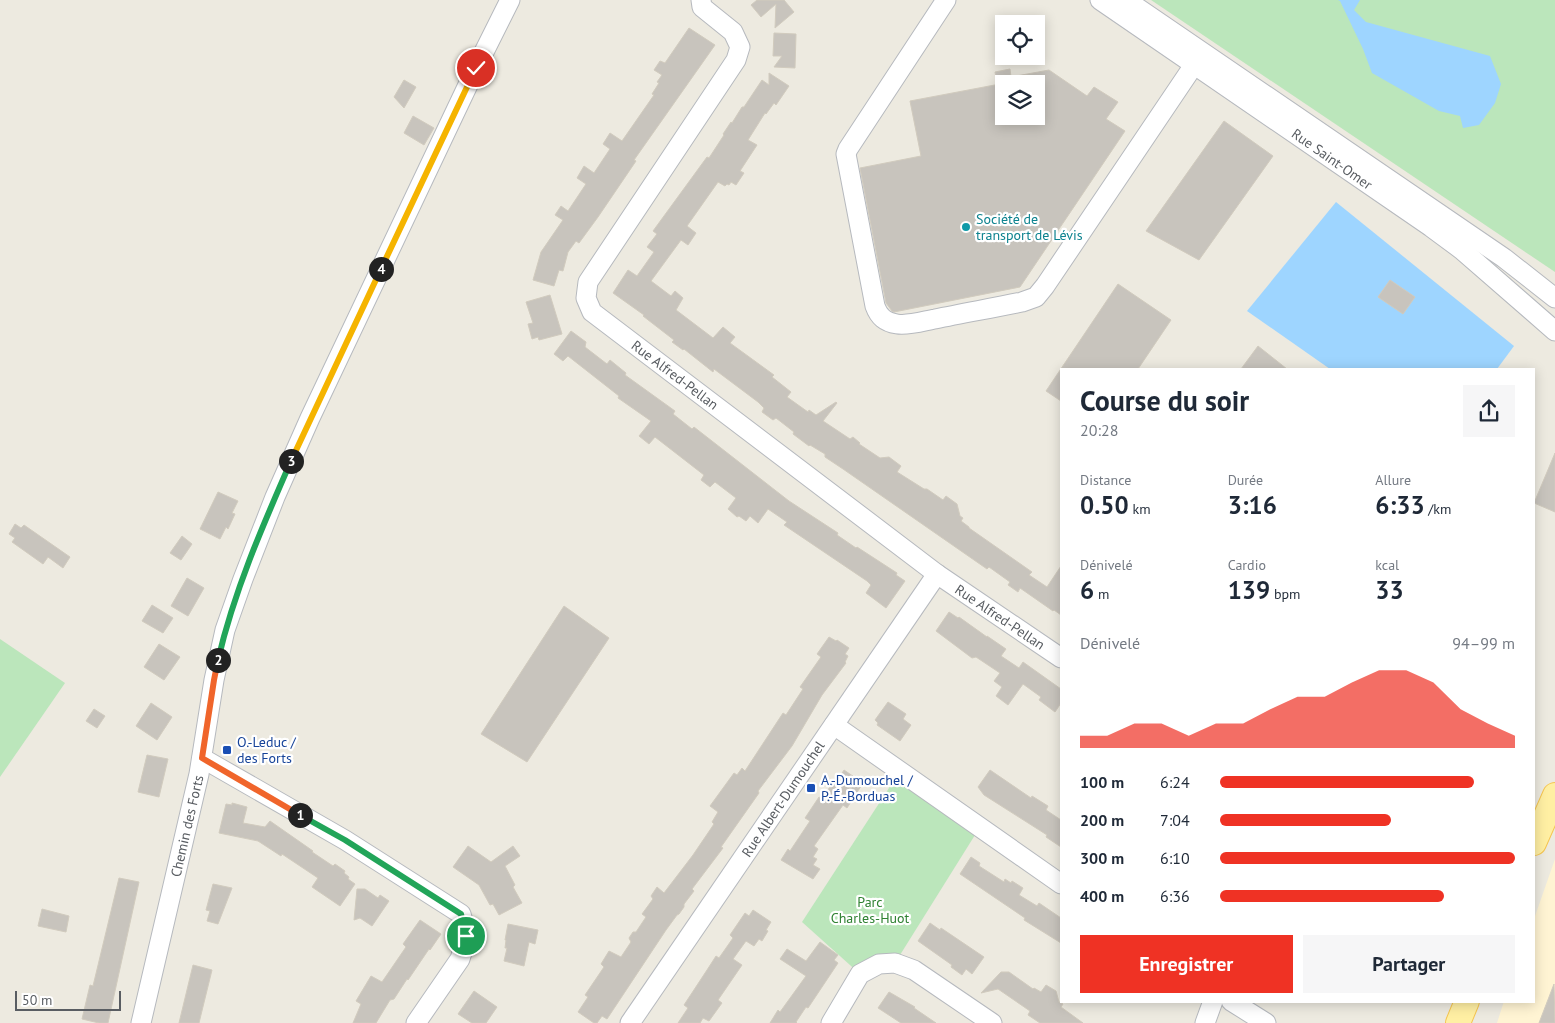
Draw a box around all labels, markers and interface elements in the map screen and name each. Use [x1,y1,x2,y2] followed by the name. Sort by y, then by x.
[995,15,1045,125] map controls
[995,15,1045,65] button: locate
[455,47,497,89] pin
[462,54,490,82] icon: check
[995,75,1045,125] button: layers
[1288,125,1376,194] street label: Rue Saint-Omer
[976,210,1083,244] place label: Société de transport de Lévis
[960,221,972,233] marker: Société de transport de Lévis
[368,256,394,282] pin: 4
[378,260,385,278] text: 4
[628,336,722,414] street label: Rue Alfred-Pellan
[1080,382,1249,419] text: Course du soir
[1463,385,1515,437] button: share
[1080,420,1118,440] text: 20:28
[278,448,304,474] pin: 3
[288,452,295,470] text: 3
[1080,471,1131,489] text: Distance
[1228,471,1263,489] text: Durée
[1375,471,1411,489] text: Allure
[1080,489,1129,521] text: 0.50
[1228,489,1277,521] text: 3:16
[1375,489,1425,521] text: 6:33
[1129,500,1151,518] text: km
[1425,500,1451,518] text: /km
[1080,556,1133,574] text: Dénivelé
[1228,556,1266,574] text: Cardio
[1375,556,1399,574] text: kcal
[1080,574,1094,606] text: 6
[1228,574,1270,606] text: 139
[1375,574,1404,606] text: 33
[952,580,1048,654] street label: Rue Alfred-Pellan
[1094,585,1109,603] text: m
[1270,585,1300,603] text: bpm
[1080,633,1140,653] text: Dénivelé
[1452,633,1515,653] text: 94–99 m
[206,648,230,672] pin: 2
[215,651,222,669] text: 2
[237,733,297,767] place label: O.-Leduc / des Forts
[738,738,828,860] street label: Rue Albert-Dumouchel
[221,744,233,756] marker: O.-Leduc / des Forts
[821,771,914,805] place label: A.-Dumouchel / P.-É.-Borduas
[1080,772,1124,792] text: 100 m
[1160,772,1190,792] text: 6:24
[167,773,208,879] street label: Chemin des Forts
[805,782,817,794] marker: A.-Dumouchel / P.-É.-Borduas
[288,802,312,828] pin: 1
[297,806,304,824] text: 1
[1080,810,1124,830] text: 200 m
[1160,810,1190,830] text: 7:04
[1080,848,1124,868] text: 300 m
[1160,848,1190,868] text: 6:10
[1080,886,1124,906] text: 400 m
[1160,886,1190,906] text: 6:36
[831,893,910,927] park label: Parc Charles-Huot
[445,915,487,957] pin
[452,922,480,950] icon: arrive
[1080,935,1293,993] button: Enregistrer
[1303,935,1515,993] button: Partager
[15,988,121,1011] scale bar
[22,991,52,1009] text: 50 m

